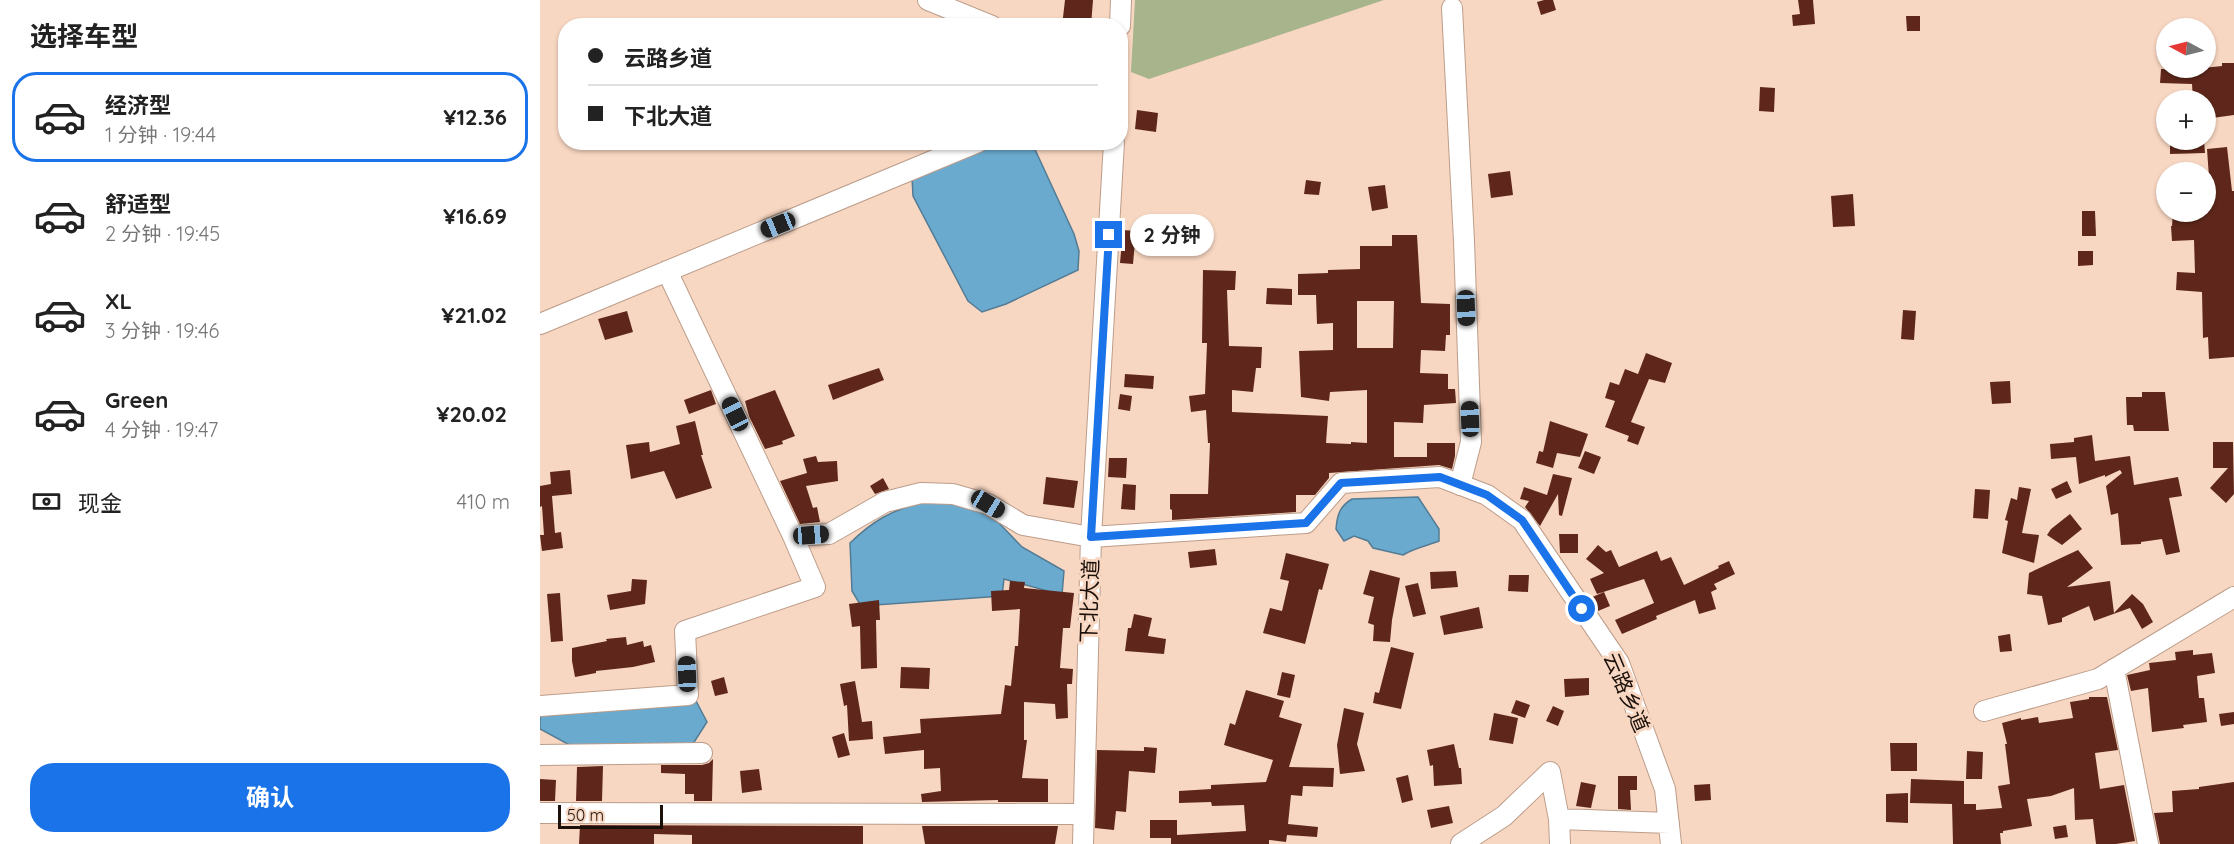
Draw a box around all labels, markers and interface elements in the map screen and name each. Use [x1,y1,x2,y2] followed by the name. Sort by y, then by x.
[2156,18,2216,78] north arrow
[2156,18,2216,222] map controls
[30,19,138,53] text: 选择车型
[624,44,712,72] text: 云路乡道
[33,90,87,144] icon: car
[2156,90,2216,150] button: +
[105,91,171,119] text: 经济型
[624,102,712,130] text: 下北大道
[443,103,507,131] text: ¥12.36
[105,122,216,147] text: 1 分钟 · 19:44
[2156,162,2216,222] button: −
[33,189,87,243] icon: car
[105,190,171,218] text: 舒适型
[443,202,507,230] text: ¥16.69
[758,210,798,240] car
[1130,214,1214,256] callout: 2 分钟
[105,221,220,246] text: 2 分钟 · 19:45
[1095,221,1122,248] route end
[1144,222,1200,247] text: 2 分钟
[105,287,132,315] text: XL
[33,288,87,342] icon: car
[1456,290,1476,326] car
[441,301,507,329] text: ¥21.02
[105,318,219,343] text: 3 分钟 · 19:46
[105,386,168,414] text: Green
[33,387,87,441] icon: car
[719,394,751,434] car
[436,400,507,428] text: ¥20.02
[1460,401,1480,437] car
[105,417,218,442] text: 4 分钟 · 19:47
[30,485,63,518] icon: cash
[968,487,1008,521] car
[78,489,122,517] text: 现金
[457,489,510,514] text: 410 m
[792,525,830,545] car
[1075,559,1103,643] street label: 下北大道
[1568,595,1595,622] route start
[1599,648,1655,736] street label: 云路乡道
[677,656,697,692] car
[30,763,510,832] button: 确认
[558,802,663,830] scale bar
[567,805,604,825] text: 50 m

